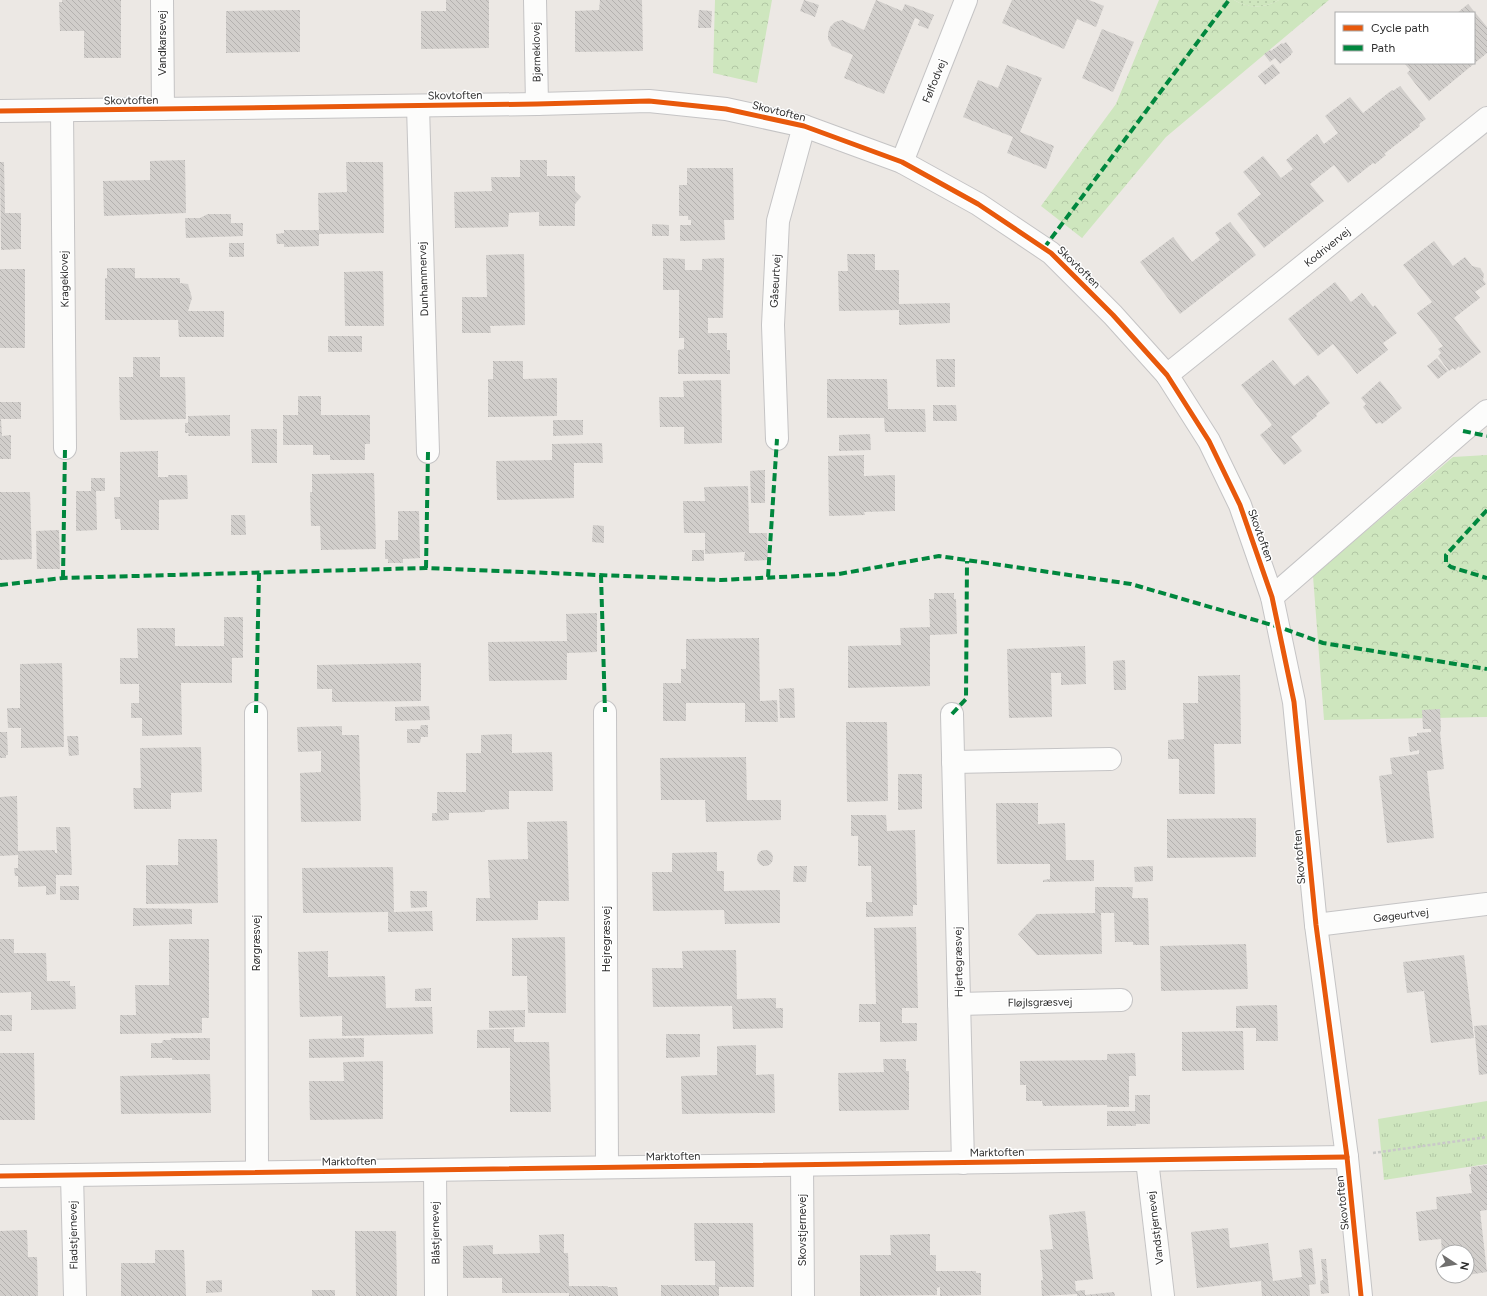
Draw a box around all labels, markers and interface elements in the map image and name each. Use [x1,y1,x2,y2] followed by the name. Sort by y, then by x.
[156,10,169,76] street label: Vandkarsevej
[1335,12,1475,64] legend
[1371,21,1429,35] text: Cycle path
[529,22,544,82] street label: Bjørneklovej
[1371,41,1395,55] text: Path
[920,57,949,105] street label: Følfodvej
[428,89,483,102] street label: Skovtoften
[104,94,159,107] street label: Skovtoften
[751,99,807,124] street label: Skovtoften
[1302,225,1353,270] street label: Kodrivervej
[416,241,431,316] street label: Dunhammervej
[1054,244,1103,291] street label: Skovtoften
[58,250,71,308] street label: Krageklovej
[768,254,783,308] street label: Gåseurtvej
[1245,507,1276,563] street label: Skovtoften
[1291,829,1308,885] street label: Skovtoften
[600,906,613,972] street label: Hejregræsvej
[1373,906,1430,925] street label: Gøgeurtvej
[250,915,263,971] street label: Rørgræsvej
[951,927,966,997] street label: Hjertegræsvej
[1008,995,1073,1010] street label: Fløjlsgræsvej
[969,1146,1025,1159] street label: Marktoften
[645,1150,701,1163] street label: Marktoften
[321,1155,377,1168] street label: Marktoften
[1333,1175,1352,1231] street label: Skovtoften
[1145,1190,1166,1265] street label: Vandstjernevej
[796,1194,809,1266] street label: Skovstjernevej
[66,1200,81,1270] street label: Fladstjernevej
[428,1201,443,1265] street label: Blåstjernevej
[1435,1244,1475,1284] north arrow
[1457,1260,1472,1271] text: N

